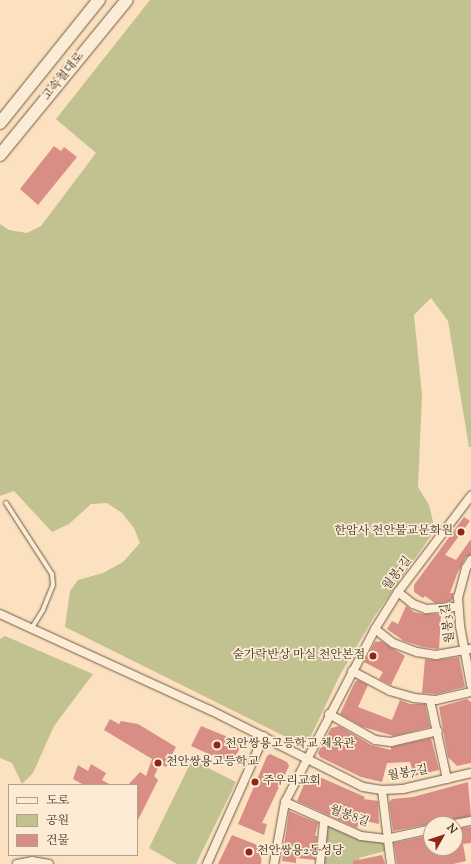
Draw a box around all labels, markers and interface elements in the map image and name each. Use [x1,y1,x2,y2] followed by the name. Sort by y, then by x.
[40,50,88,104] street label: 고속철대로
[335,525,453,539] place label: 한암사 천안불교문화원
[456,527,466,537] marker: 한암사 천안불교문화원
[380,554,416,594] street label: 월봉1길
[439,602,459,644] street label: 월봉3길
[232,649,365,663] place label: 숟가락반상 마실 천안본점
[368,651,378,661] marker: 숟가락반상 마실 천안본점
[225,738,355,752] place label: 천안쌍용고등학교 체육관
[212,740,222,750] marker: 천안쌍용고등학교 체육관
[166,756,259,770] place label: 천안쌍용고등학교
[153,758,163,768] marker: 천안쌍용고등학교
[387,763,429,785] street label: 월봉7길
[263,775,321,789] place label: 주우리교회
[250,777,260,787] marker: 주우리교회
[8,784,138,856] legend
[46,792,69,810] text: 도로
[327,803,371,831] street label: 월봉8길
[46,812,69,830] text: 공원
[423,816,463,856] north arrow
[443,821,461,838] text: N
[46,832,69,850] text: 건물
[257,845,344,859] place label: 천안쌍용2동성당
[244,847,254,857] marker: 천안쌍용2동성당

